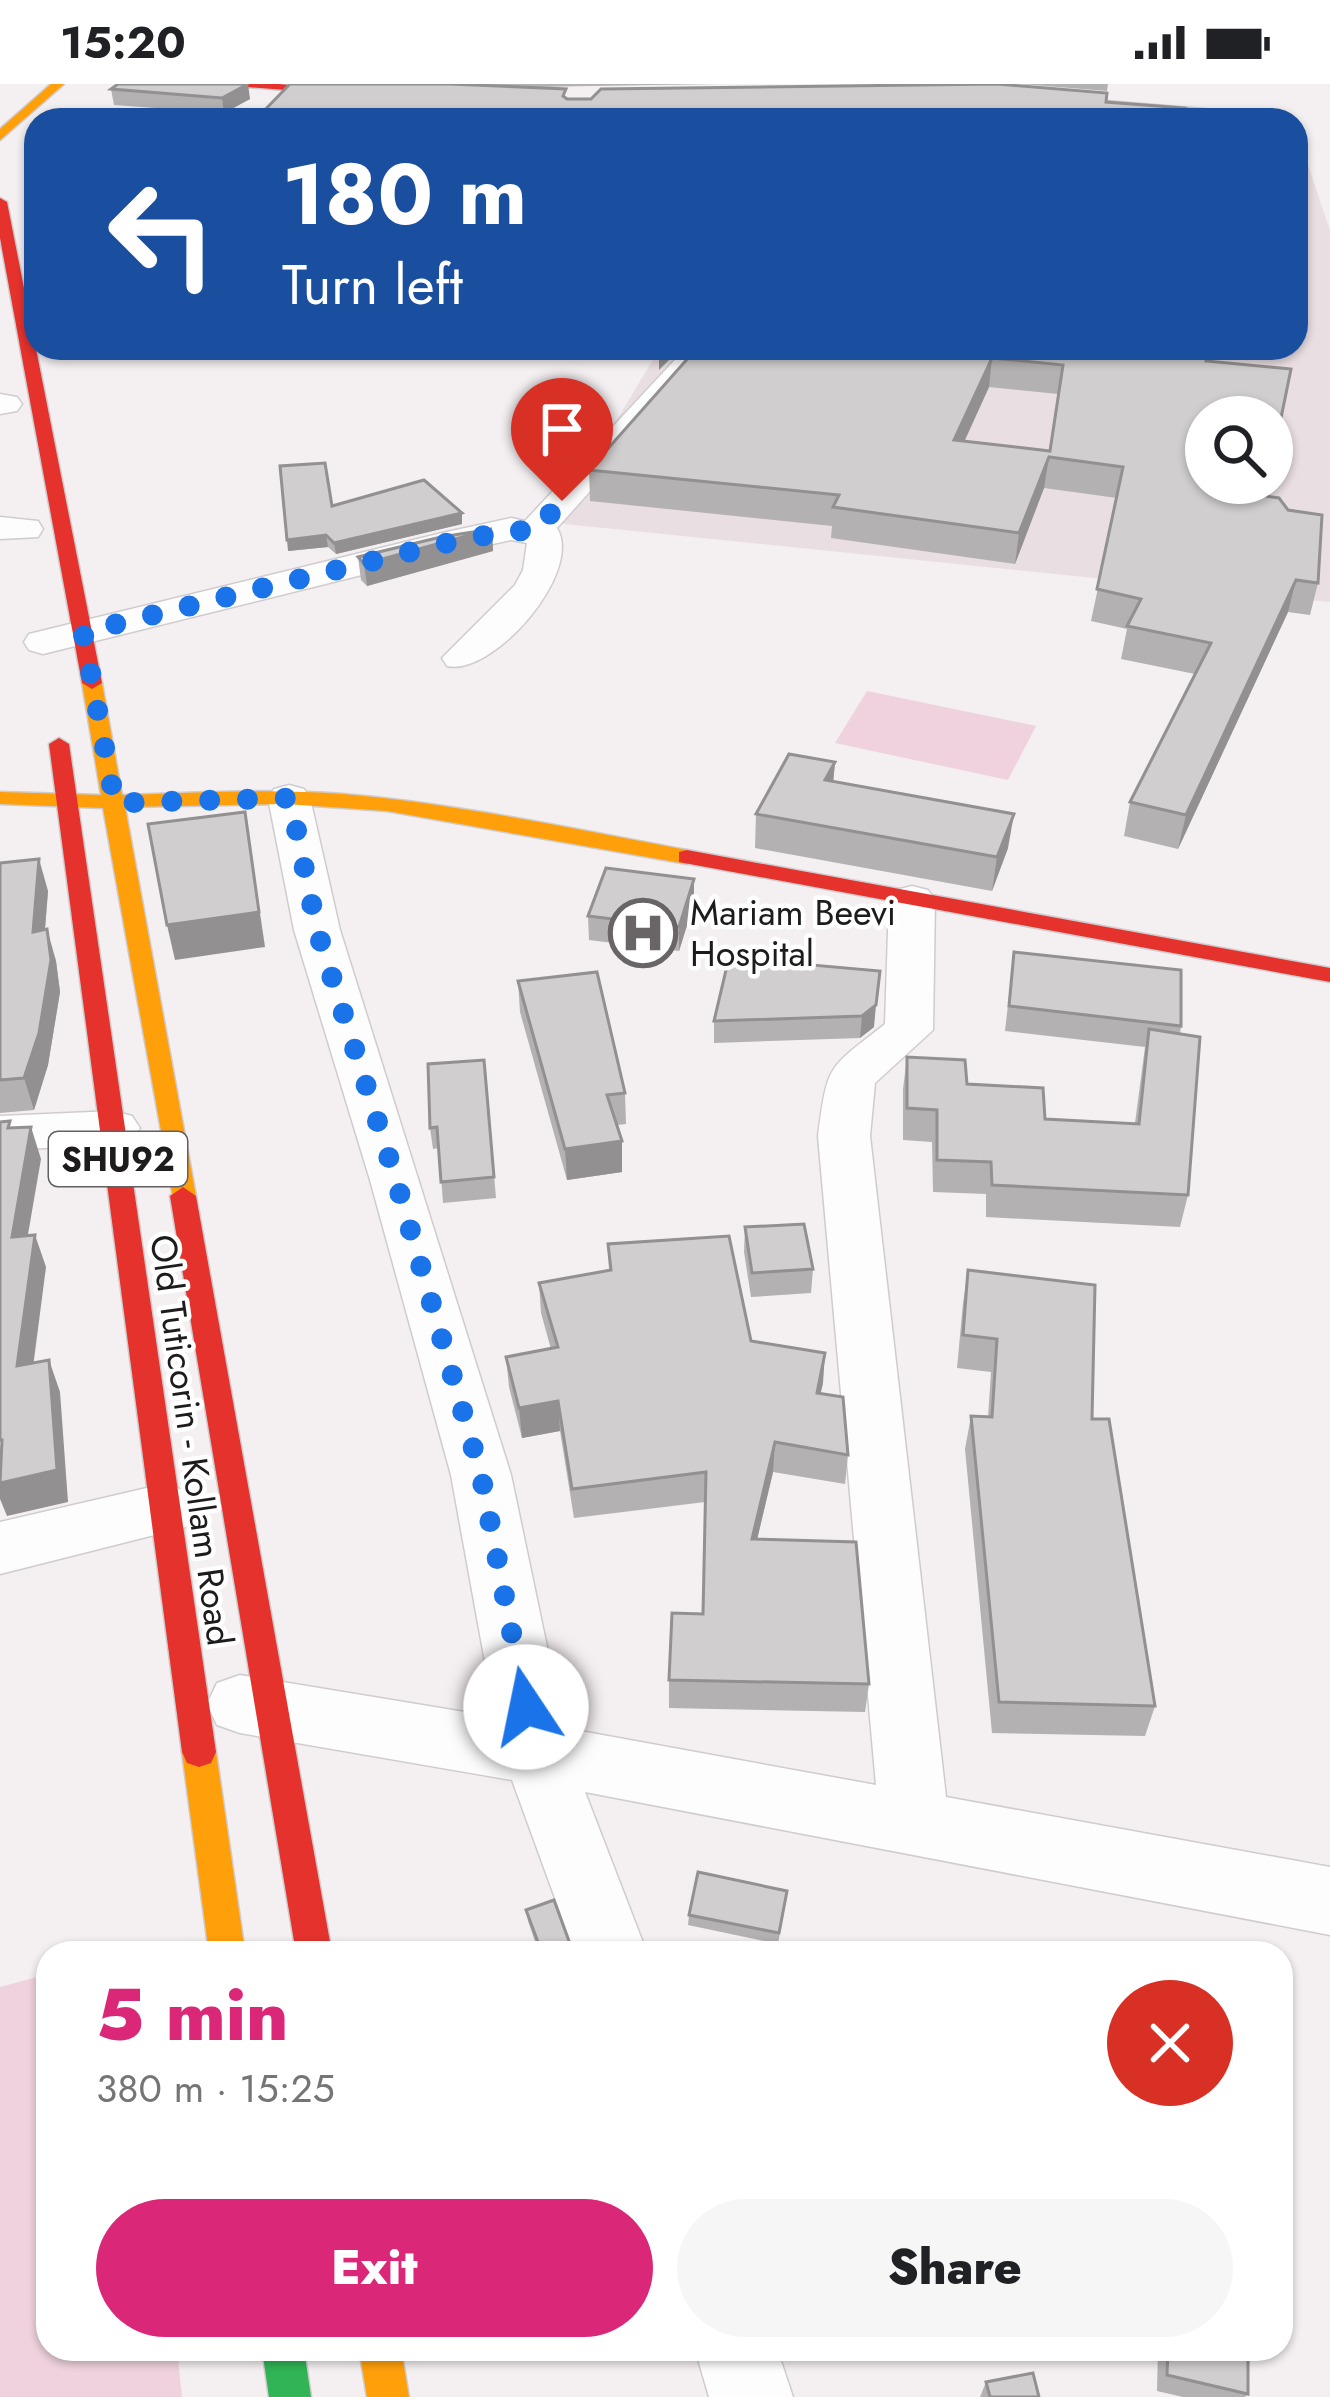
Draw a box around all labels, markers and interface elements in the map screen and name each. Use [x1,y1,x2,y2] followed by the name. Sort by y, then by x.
[60,10,186,75] text: 15:20
[282,134,527,256] text: 180 m
[84,156,240,312] icon: left
[282,246,463,324] text: Turn left
[511,378,613,501] pin
[529,396,595,462] icon: arrive
[1185,396,1293,504] map controls
[1185,396,1293,504] button: search
[690,886,896,979] place label: Mariam Beevi Hospital
[608,898,678,968] hospital icon: Mariam Beevi Hospital
[49,1132,187,1186] road number: SHU92
[137,1231,247,1649] street label: Old Tuticorin - Kollam Road
[463,1644,589,1770] position arrow
[96,1963,288,2067] text: 5 min
[1107,1980,1233,2106] button: close
[96,2060,335,2117] text: 380 m · 15:25
[96,2199,653,2337] button: Exit
[677,2199,1233,2337] button: Share

